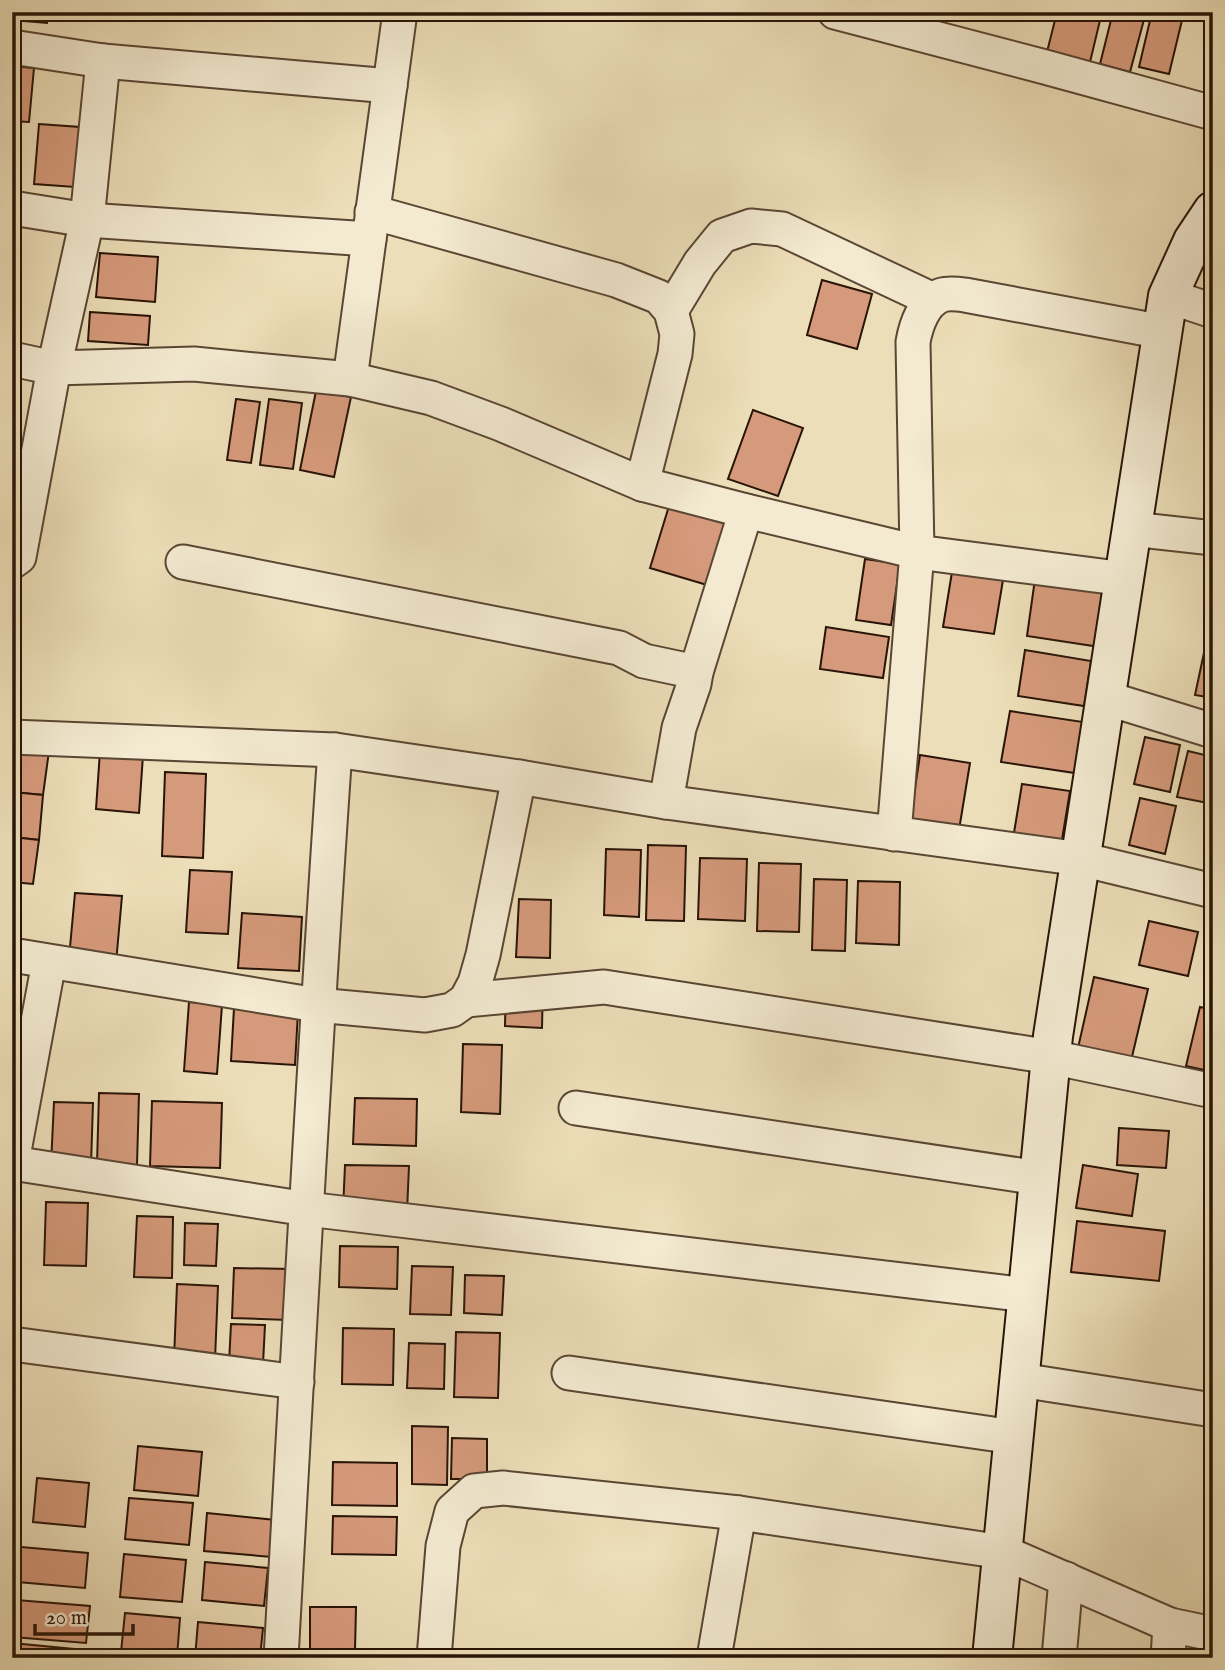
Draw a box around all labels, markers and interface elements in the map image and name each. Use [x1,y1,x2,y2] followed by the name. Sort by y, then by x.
[35,1593,133,1637] scale bar
[46,1605,87,1632] text: 20 m

